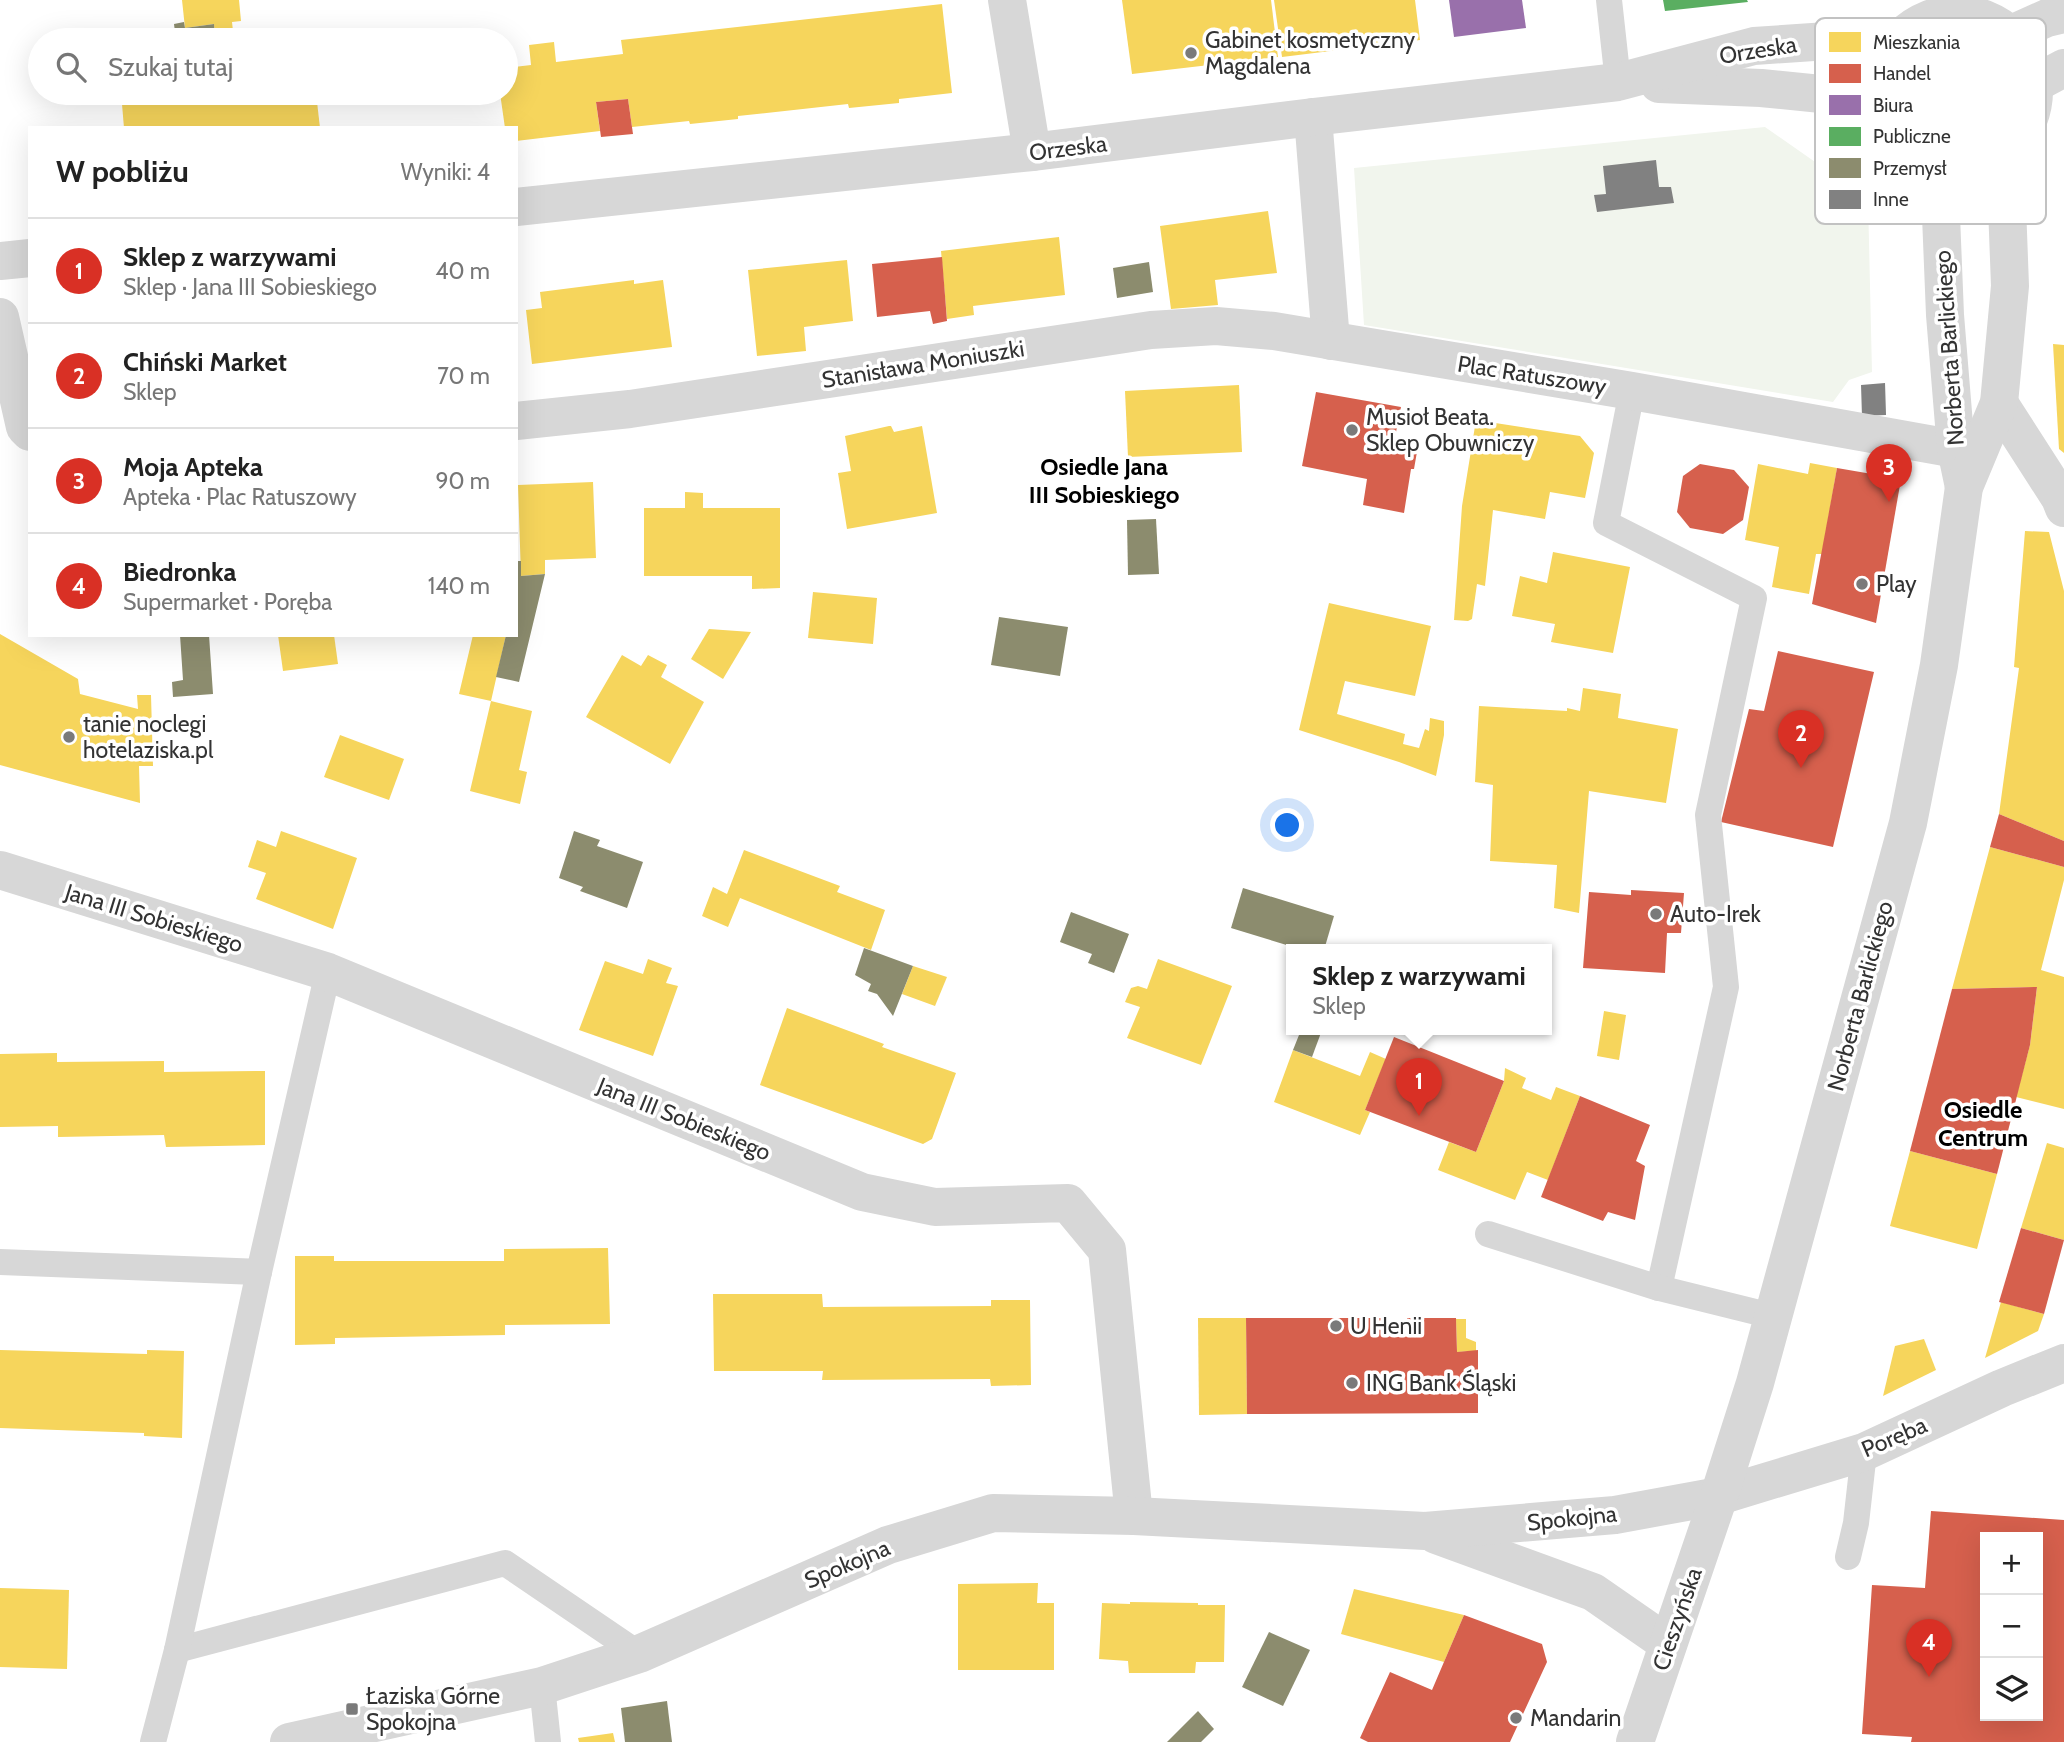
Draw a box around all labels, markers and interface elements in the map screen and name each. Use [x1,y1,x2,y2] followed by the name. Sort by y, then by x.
[1815,18,2046,224] legend
[1205,26,1416,80] place label: Gabinet kosmetyczny Magdalena
[28,28,518,105] search box
[1717,30,1799,70] street label: Orzeska
[1873,31,1960,54] text: Mieszkania
[1183,45,1199,61] marker: Gabinet kosmetyczny Magdalena
[52,48,90,86] icon: search
[108,51,233,83] text: Szukaj tutaj
[1873,62,1931,85] text: Handel
[1873,94,1913,117] text: Biura
[1873,125,1951,148] text: Publiczne
[1028,129,1108,167] street label: Orzeska
[56,153,189,190] text: W pobliżu
[1873,157,1947,180] text: Przemysł
[401,158,490,186] text: Wyniki: 4
[1873,188,1909,211] text: Inne
[123,241,337,273] text: Sklep z warzywami
[1928,250,1970,446] street label: Norberta Barlickiego
[75,257,83,285] text: 1
[435,257,490,285] text: 40 m
[123,273,377,301] text: Sklep · Jana III Sobieskiego
[820,334,1026,394] street label: Stanisława Moniuszki
[123,346,287,378] text: Chiński Market
[1456,349,1609,401] street label: Plac Ratuszowy
[73,362,85,390] text: 2
[437,362,490,390] text: 70 m
[123,378,177,406] text: Sklep
[1366,403,1535,457] place label: Musioł Beata. Sklep Obuwniczy
[1344,422,1360,438] marker: Musioł Beata. Sklep Obuwniczy
[1866,444,1912,502] pin: 3
[123,451,263,483] text: Moja Apteka
[1029,452,1180,509] district label: Osiedle Jana III Sobieskiego
[73,467,85,495] text: 3
[436,467,490,495] text: 90 m
[123,483,357,511] text: Apteka · Plac Ratuszowy
[123,556,237,588] text: Biedronka
[1876,570,1917,598] place label: Play
[72,572,86,600] text: 4
[428,572,490,600] text: 140 m
[1854,576,1870,592] marker: Play
[123,588,332,616] text: Supermarket · Poręba
[83,710,214,764] place label: tanie noclegi hotelaziska.pl
[1778,710,1824,768] pin: 2
[61,729,77,745] marker: tanie noclegi hotelaziska.pl
[1270,808,1304,842] your location
[61,877,246,958] street label: Jana III Sobieskiego
[1821,898,1899,1094] street label: Norberta Barlickiego
[1670,900,1761,928] place label: Auto-Irek
[1648,906,1664,922] marker: Auto-Irek
[1286,944,1552,1035] popup
[1312,960,1526,992] text: Sklep z warzywami
[1312,992,1366,1020] text: Sklep
[1396,1058,1442,1116] pin: 1
[592,1071,775,1167] street label: Jana III Sobieskiego
[1938,1095,2028,1152] district label: Osiedle Centrum
[1350,1312,1422,1340] place label: U Henii
[1328,1318,1344,1334] marker: U Henii
[1366,1369,1516,1397] place label: ING Bank Śląski
[1344,1375,1360,1391] marker: ING Bank Śląski
[1857,1411,1931,1463] street label: Poręba
[1526,1499,1618,1537] street label: Spokojna
[1980,1532,2043,1721] map controls
[1980,1532,2043,1595] button: +
[800,1534,894,1594] street label: Spokojna
[1646,1564,1708,1674] street label: Cieszyńska
[1980,1595,2043,1658] button: −
[1906,1619,1952,1677] pin: 4
[1980,1658,2043,1721] button: layers
[366,1682,500,1736] place label: Łaziska Górne Spokojna
[344,1701,360,1717] marker: Łaziska Górne Spokojna
[1530,1704,1621,1732] place label: Mandarin
[1508,1710,1524,1726] marker: Mandarin

